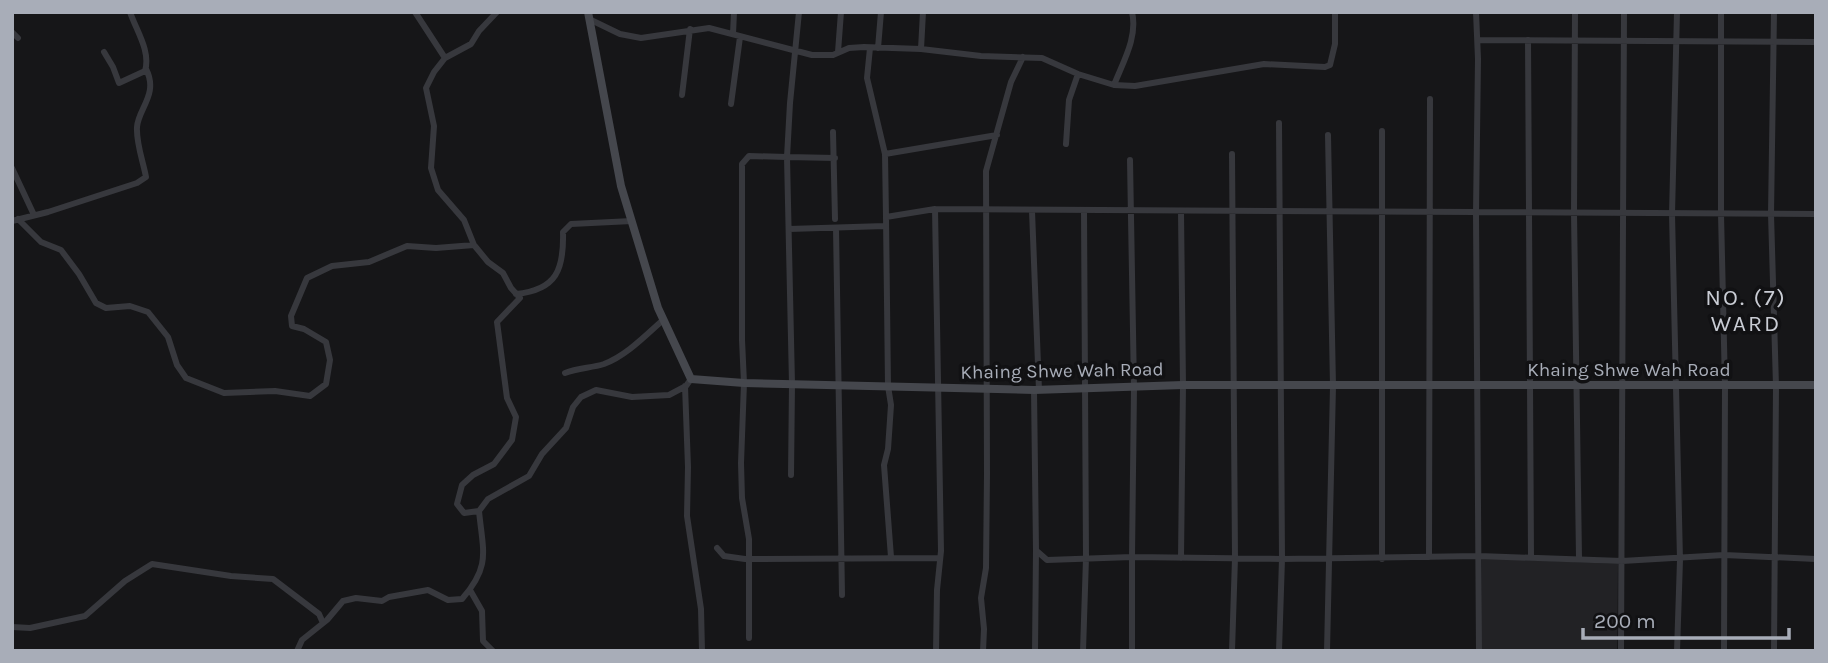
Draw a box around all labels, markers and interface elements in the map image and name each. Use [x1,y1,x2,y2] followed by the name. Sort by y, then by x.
[1705,284,1787,337] district label: NO. (7) WARD
[960,358,1164,384] street label: Khaing Shwe Wah Road
[1527,359,1731,381] street label: Khaing Shwe Wah Road
[1583,596,1790,640] scale bar
[1594,609,1656,633] text: 200 m

